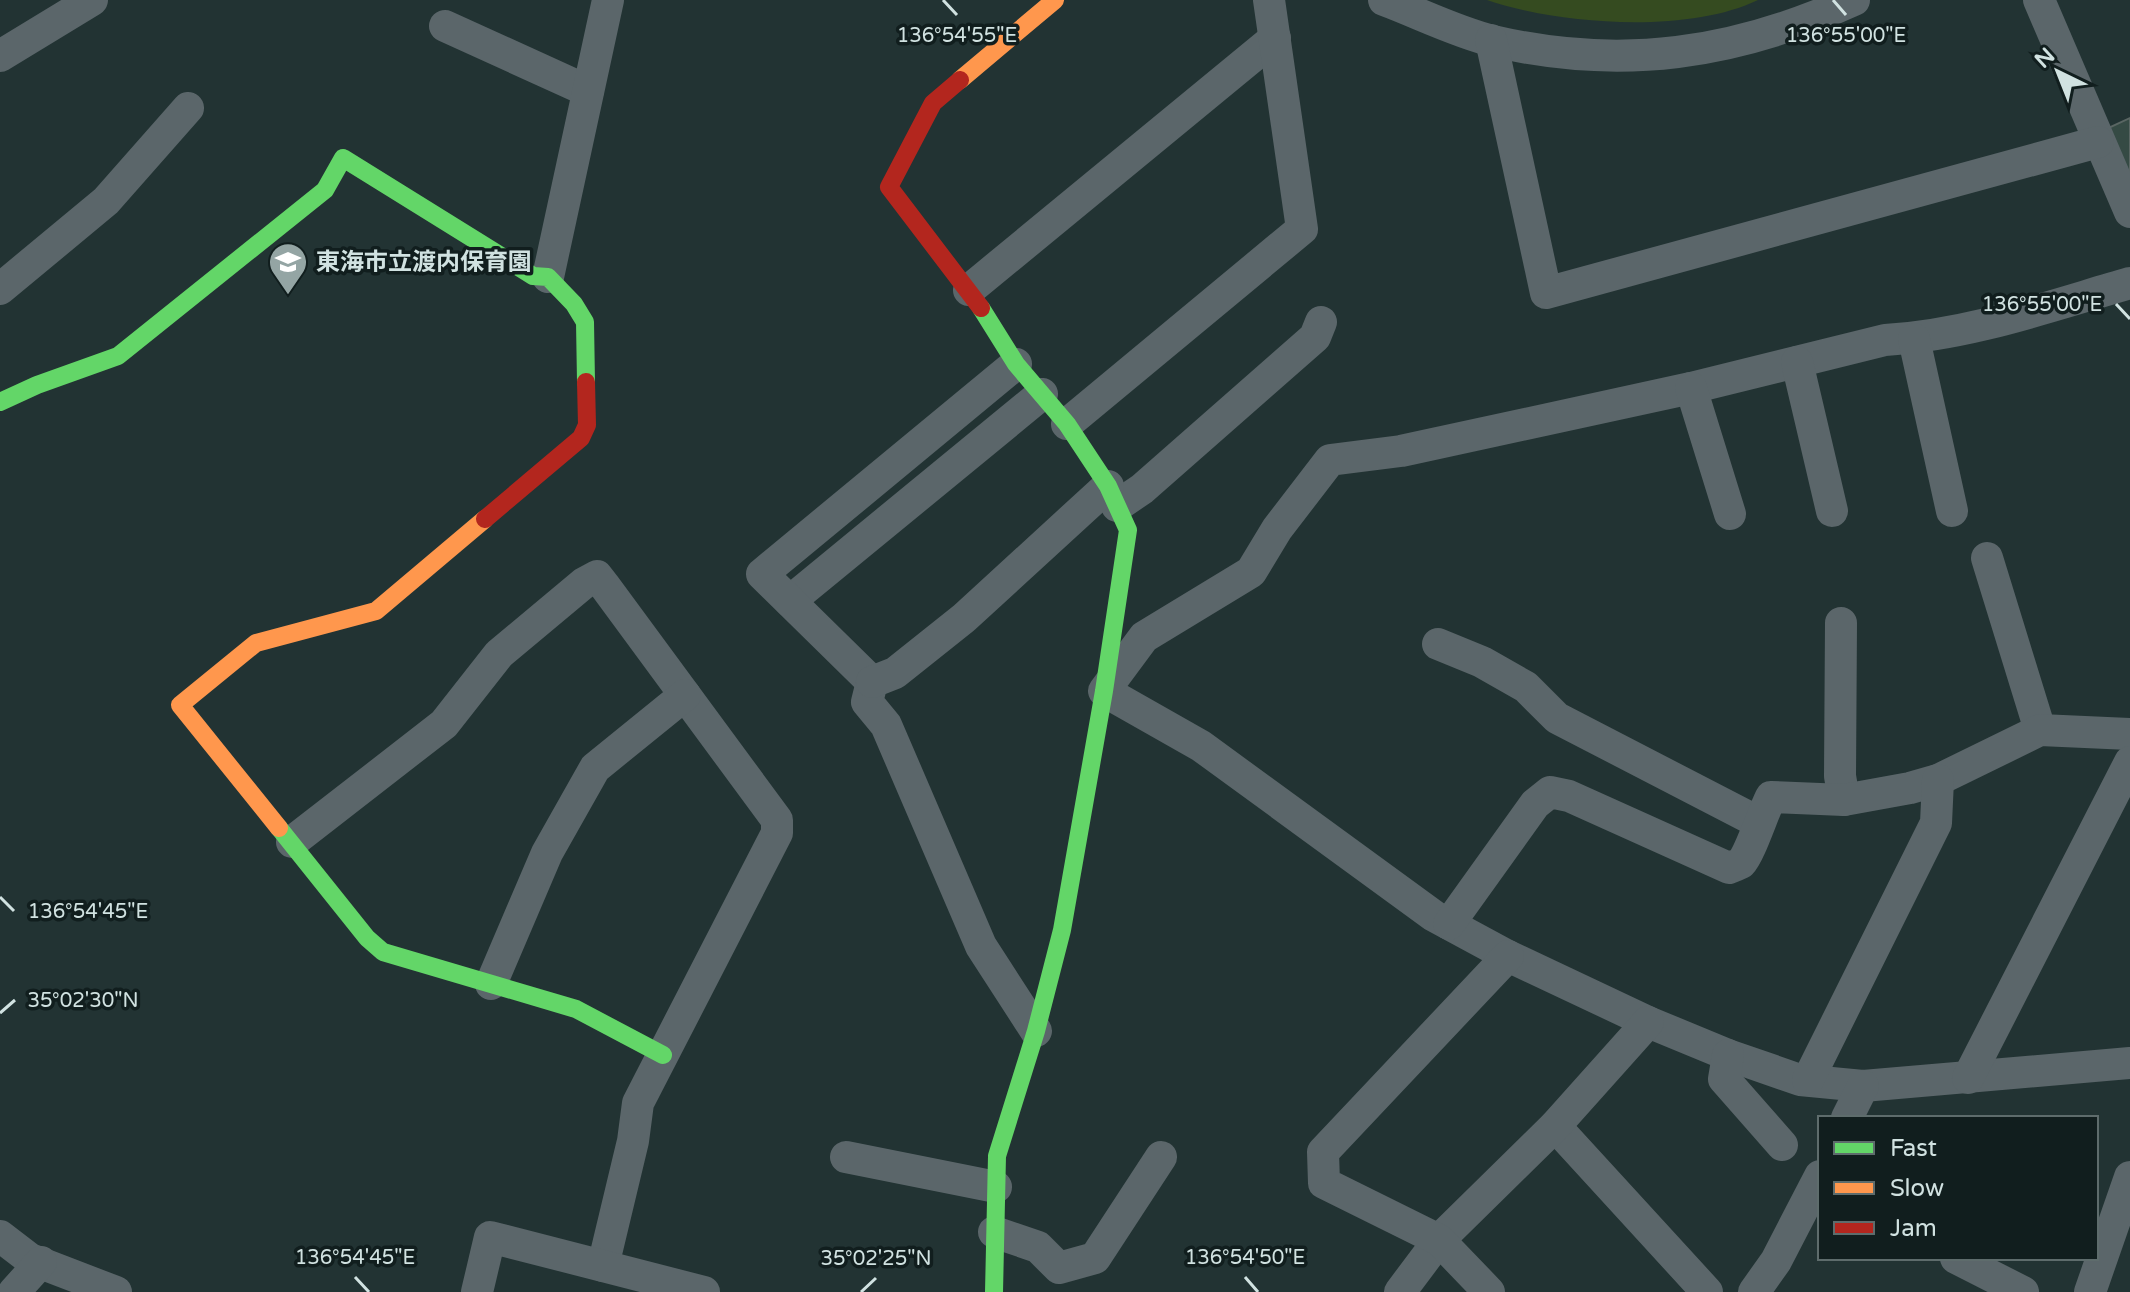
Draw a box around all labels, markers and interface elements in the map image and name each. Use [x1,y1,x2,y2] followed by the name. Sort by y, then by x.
[897,24,1017,48] text: 136°54'55"E
[1786,24,1906,48] text: 136°55'00"E
[2018,32,2098,112] north arrow
[2030,43,2060,74] text: N
[267,241,309,296] school or university icon: 東海市立渡内保育園
[316,248,532,277] place label: 東海市立渡内保育園
[1982,293,2102,317] text: 136°55'00"E
[28,900,148,924] text: 136°54'45"E
[27,989,139,1013] text: 35°02'30"N
[1818,1116,2098,1260] legend
[1890,1134,1937,1163] text: Fast
[1890,1174,1944,1203] text: Slow
[1890,1214,1937,1243] text: Jam
[295,1246,415,1270] text: 136°54'45"E
[1185,1246,1305,1270] text: 136°54'50"E
[820,1247,932,1271] text: 35°02'25"N

